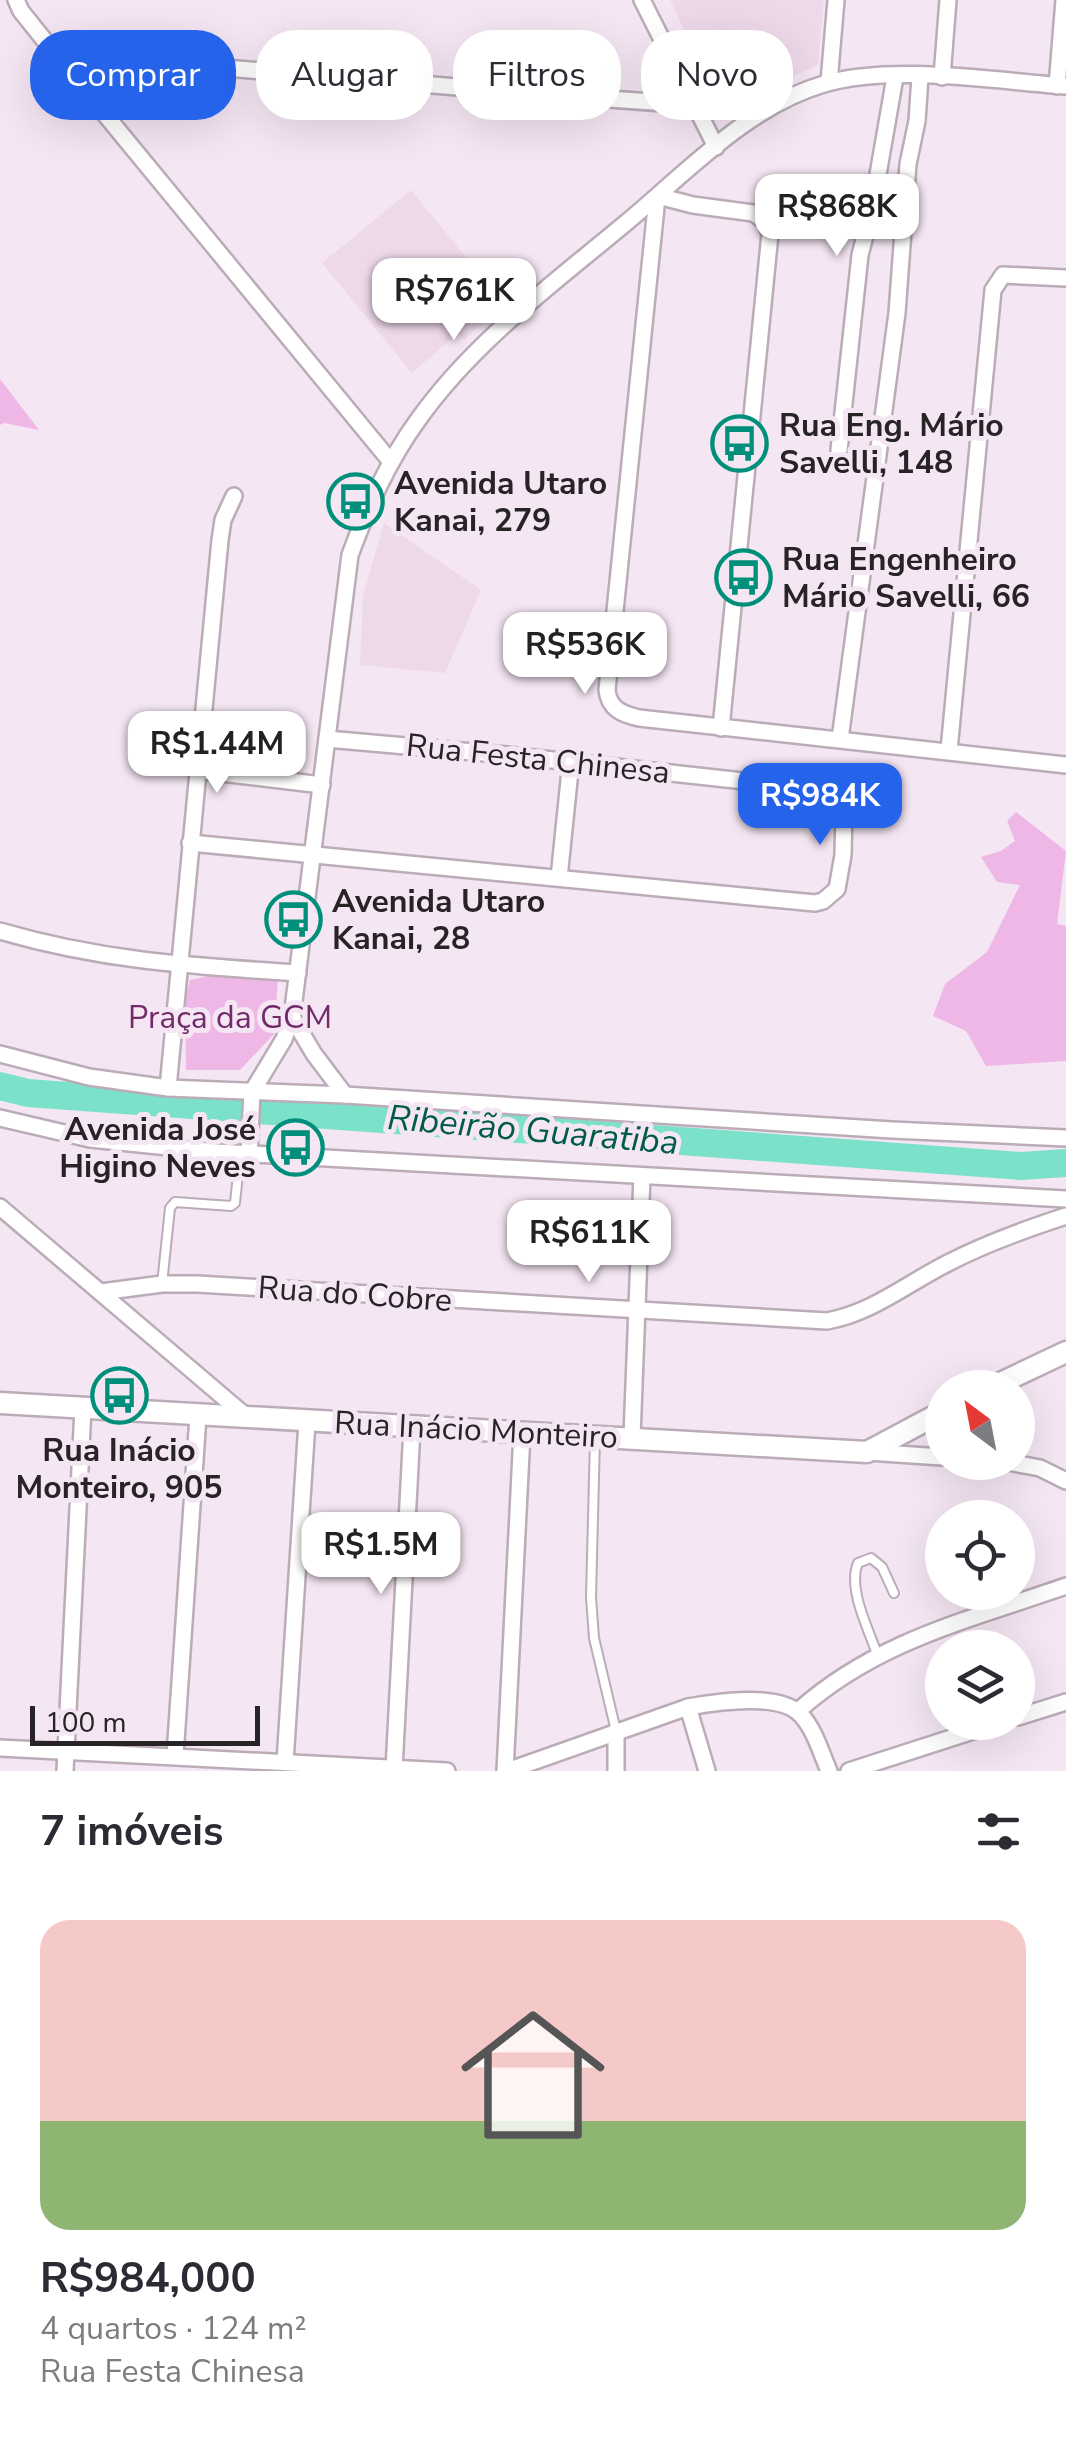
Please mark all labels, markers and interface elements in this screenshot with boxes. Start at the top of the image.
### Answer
chip: Comprar [30,30,236,120]
chip: Alugar [256,30,433,120]
chip: Filtros [453,30,621,120]
chip: Novo [641,30,793,120]
pin: R$868K [756,174,918,259]
text: R$868K [777,185,897,228]
pin: R$761K [373,258,535,343]
text: R$761K [394,269,514,312]
place label: Rua Eng. Mário Savelli, 148 [779,404,1004,484]
bus stop icon: Rua Eng. Mário Savelli, 148 [710,413,770,473]
place label: Avenida Utaro Kanai, 279 [394,462,607,542]
bus stop icon: Avenida Utaro Kanai, 279 [325,471,385,531]
place label: Rua Engenheiro Mário Savelli, 66 [782,538,1030,618]
bus stop icon: Rua Engenheiro Mário Savelli, 66 [713,547,773,607]
pin: R$536K [504,612,666,697]
text: R$536K [525,623,645,666]
pin: R$1.44M [125,711,309,796]
text: R$1.44M [150,722,284,765]
street label: Rua Festa Chinesa [404,724,672,794]
pin: R$984K [739,763,901,848]
text: R$984K [760,774,880,817]
place label: Avenida Utaro Kanai, 28 [332,880,545,960]
bus stop icon: Avenida Utaro Kanai, 28 [263,889,323,949]
park label: Praça da GCM [128,996,332,1039]
water label: Ribeirão Guaratiba [386,1094,680,1166]
place label: Avenida José Higino Neves [59,1108,256,1188]
bus stop icon: Avenida José Higino Neves [265,1117,325,1177]
pin: R$611K [508,1200,670,1285]
text: R$611K [529,1211,649,1254]
street label: Rua do Cobre [257,1266,453,1322]
bus stop icon: Rua Inácio Monteiro, 905 [89,1366,149,1426]
north arrow [925,1370,1035,1480]
map controls [925,1370,1035,1740]
street label: Rua Inácio Monteiro [333,1401,619,1459]
place label: Rua Inácio Monteiro, 905 [16,1429,222,1509]
button: locate [925,1500,1035,1610]
pin: R$1.5M [300,1512,462,1597]
text: R$1.5M [323,1523,439,1566]
button: layers [925,1630,1035,1740]
scale bar [30,1701,260,1746]
text: 100 m [45,1704,127,1742]
text: 7 imóveis [40,1803,224,1860]
icon: filters [971,1804,1026,1859]
icon: home [443,1985,623,2165]
text: R$984,000 [40,2250,256,2307]
text: 4 quartos · 124 m² [40,2307,307,2350]
text: Rua Festa Chinesa [40,2350,305,2393]

